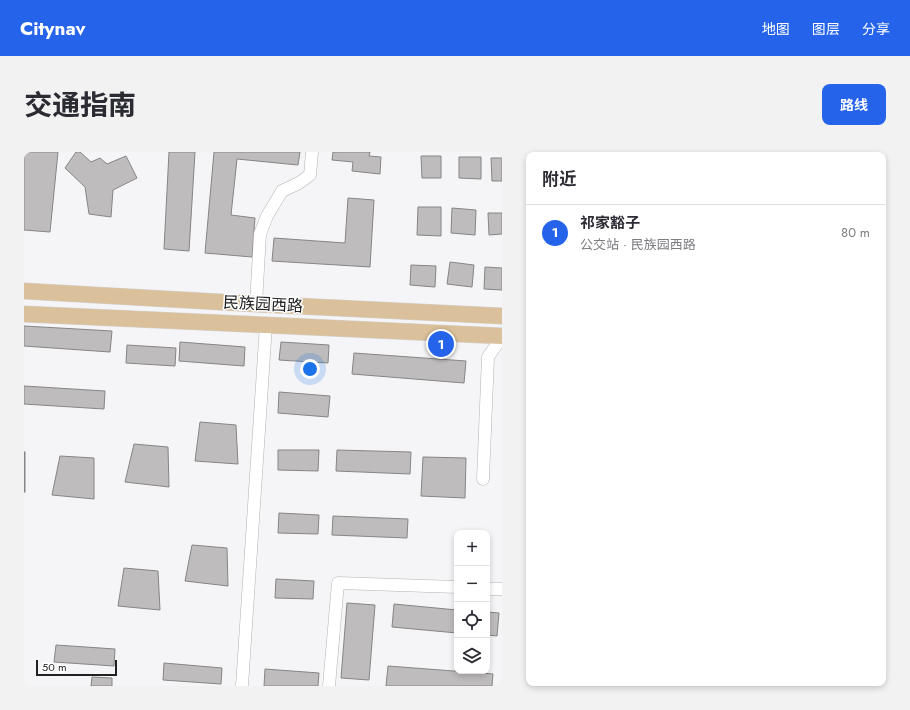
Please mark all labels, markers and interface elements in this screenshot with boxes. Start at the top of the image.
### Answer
text: Citynav [20,15,86,42]
text: 地图 [762,19,790,39]
text: 图层 [812,19,840,39]
text: 分享 [862,19,890,39]
button: 路线 [822,84,886,125]
text: 交通指南 [24,85,136,126]
text: 附近 [542,167,576,191]
text: 祁家豁子 [580,212,640,234]
text: 1 [552,223,558,242]
text: 80 m [841,223,870,242]
text: 公交站 · 民族园西路 [580,235,696,254]
street label: 民族园西路 [222,290,304,318]
pin: 1 [428,329,454,359]
your location [300,359,320,379]
map controls [454,530,490,674]
button: + [454,530,490,566]
button: − [454,566,490,602]
button: locate [454,602,490,638]
button: layers [454,638,490,674]
scale bar [36,658,117,677]
text: 50 m [42,659,67,675]

